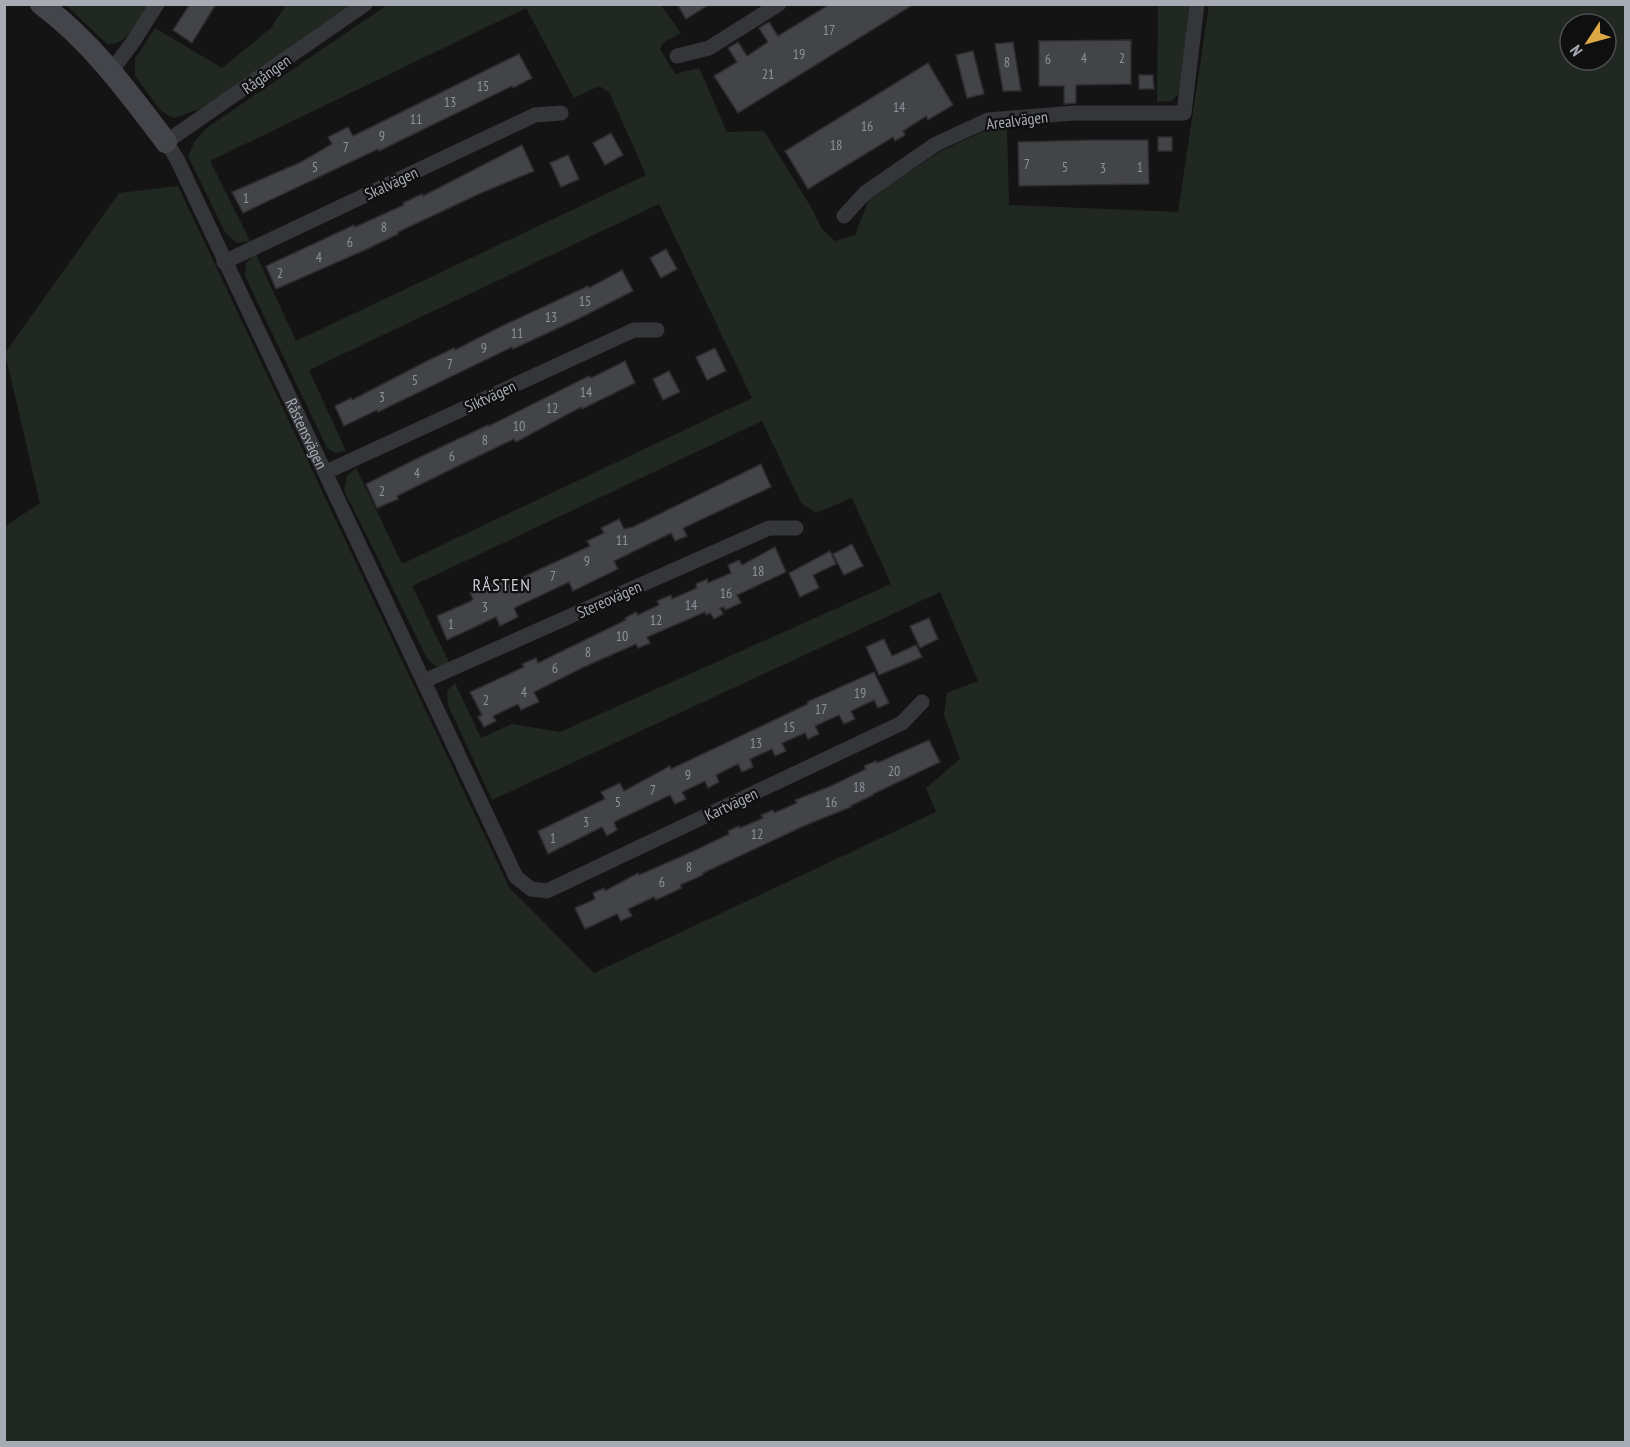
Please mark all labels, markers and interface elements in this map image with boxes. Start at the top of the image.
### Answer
north arrow [1558,12,1618,72]
house number: 17 [823,21,835,39]
text: N [1565,41,1586,60]
house number: 19 [793,45,805,63]
house number: 4 [1081,49,1088,67]
house number: 2 [1119,49,1125,67]
street label: Rågången [238,50,294,98]
house number: 6 [1045,50,1051,68]
house number: 8 [1004,53,1010,71]
house number: 21 [762,65,774,83]
house number: 15 [477,77,489,95]
house number: 13 [444,93,456,111]
house number: 14 [893,98,906,116]
street label: Arealvägen [985,106,1049,134]
house number: 11 [410,110,422,128]
house number: 16 [861,117,873,135]
house number: 9 [379,127,385,145]
house number: 18 [830,136,842,154]
house number: 7 [343,138,349,156]
house number: 7 [1024,155,1030,173]
house number: 5 [312,158,318,176]
house number: 5 [1062,158,1068,176]
house number: 1 [1137,158,1143,176]
house number: 3 [1100,159,1106,177]
street label: Skalvägen [361,162,421,204]
house number: 1 [243,189,249,207]
house number: 8 [381,218,387,236]
house number: 6 [347,233,353,251]
house number: 4 [316,248,323,266]
house number: 2 [277,264,283,282]
house number: 15 [579,292,591,310]
house number: 13 [545,308,557,326]
house number: 11 [511,324,523,342]
house number: 9 [481,339,487,357]
house number: 7 [447,355,453,373]
house number: 5 [412,371,418,389]
street label: Siktvägen [461,376,519,416]
house number: 14 [580,383,593,401]
house number: 3 [379,388,385,406]
street label: Råstensvägen [281,395,332,472]
house number: 12 [546,399,558,417]
house number: 10 [513,417,525,435]
house number: 8 [482,431,488,449]
house number: 6 [449,447,455,465]
house number: 4 [414,464,421,482]
house number: 2 [379,482,385,500]
house number: 11 [616,531,628,549]
house number: 9 [584,552,590,570]
house number: 18 [752,562,764,580]
house number: 7 [550,567,556,585]
district label: RÅSTEN [473,573,531,596]
street label: Stereovägen [574,576,644,622]
house number: 16 [720,584,732,602]
house number: 14 [685,596,698,614]
house number: 3 [482,598,488,616]
house number: 12 [650,611,662,629]
house number: 1 [448,615,454,633]
house number: 10 [616,627,628,645]
house number: 8 [585,643,591,661]
house number: 6 [552,659,558,677]
house number: 4 [521,683,528,701]
house number: 19 [854,684,866,702]
house number: 2 [483,691,489,709]
house number: 17 [815,700,827,718]
house number: 15 [783,718,795,736]
house number: 13 [750,734,762,752]
house number: 20 [888,762,900,780]
house number: 9 [685,766,691,784]
house number: 18 [853,778,865,796]
house number: 7 [650,781,656,799]
street label: Kartvägen [701,783,761,825]
house number: 5 [615,793,621,811]
house number: 16 [825,793,837,811]
house number: 3 [583,813,589,831]
house number: 12 [751,825,763,843]
house number: 1 [550,829,556,847]
house number: 8 [686,858,692,876]
house number: 6 [659,873,665,891]

